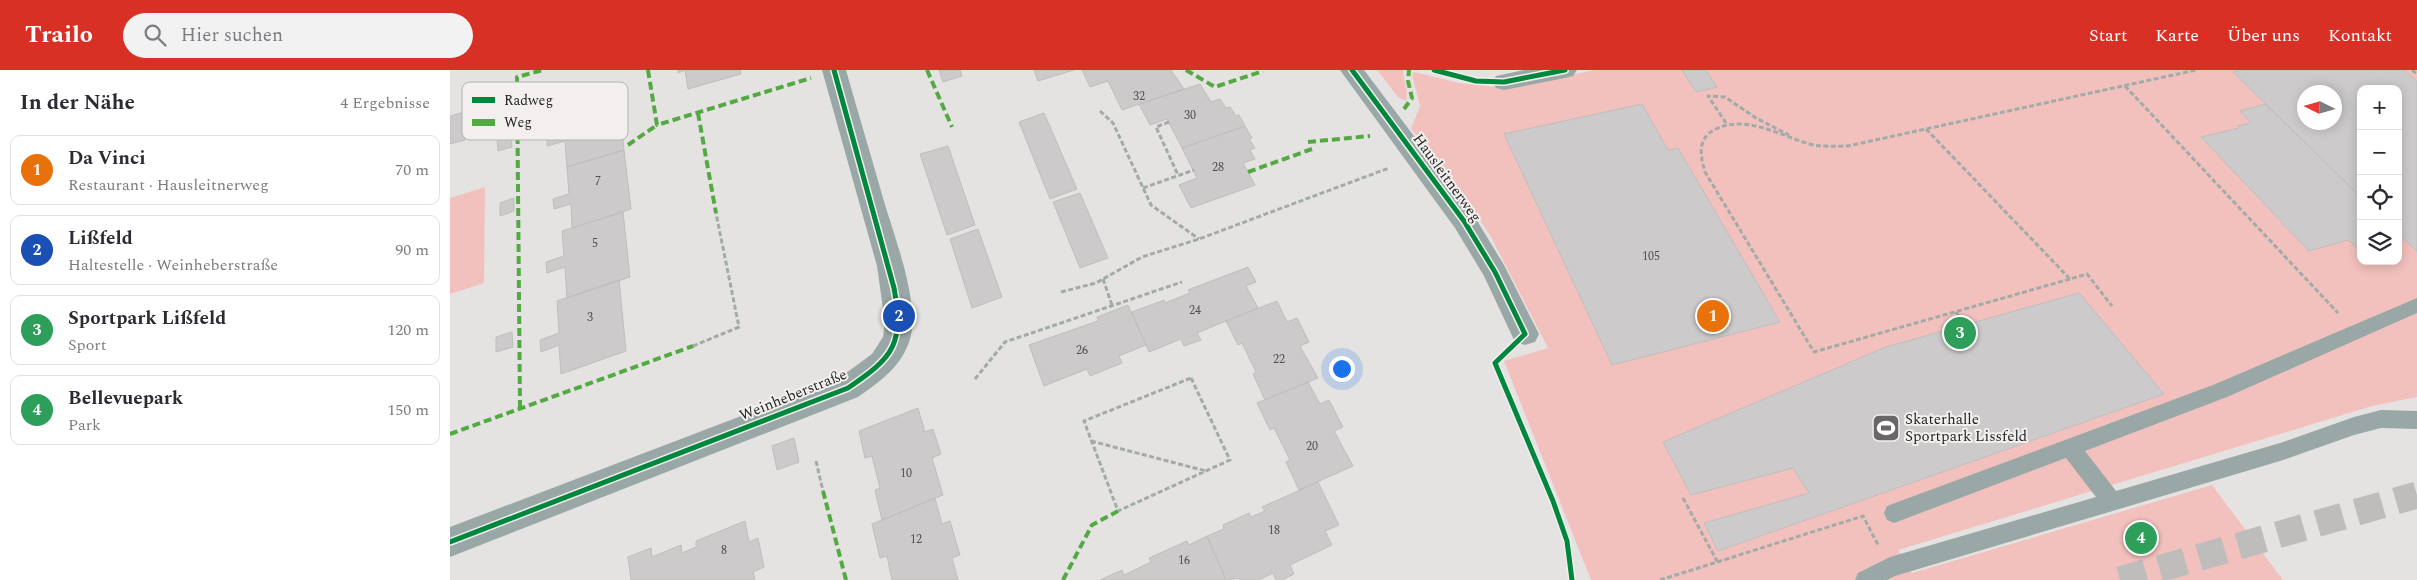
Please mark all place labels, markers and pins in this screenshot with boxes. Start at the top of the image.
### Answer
pin: 2 [883,297,915,335]
pin: 1 [1697,297,1729,335]
pin: 3 [1944,314,1976,352]
place label: Skaterhalle Sportpark Lissfeld [1905,408,2027,448]
sports icon: Skaterhalle Sportpark Lissfeld [1871,413,1901,443]
pin: 4 [2125,519,2157,557]

